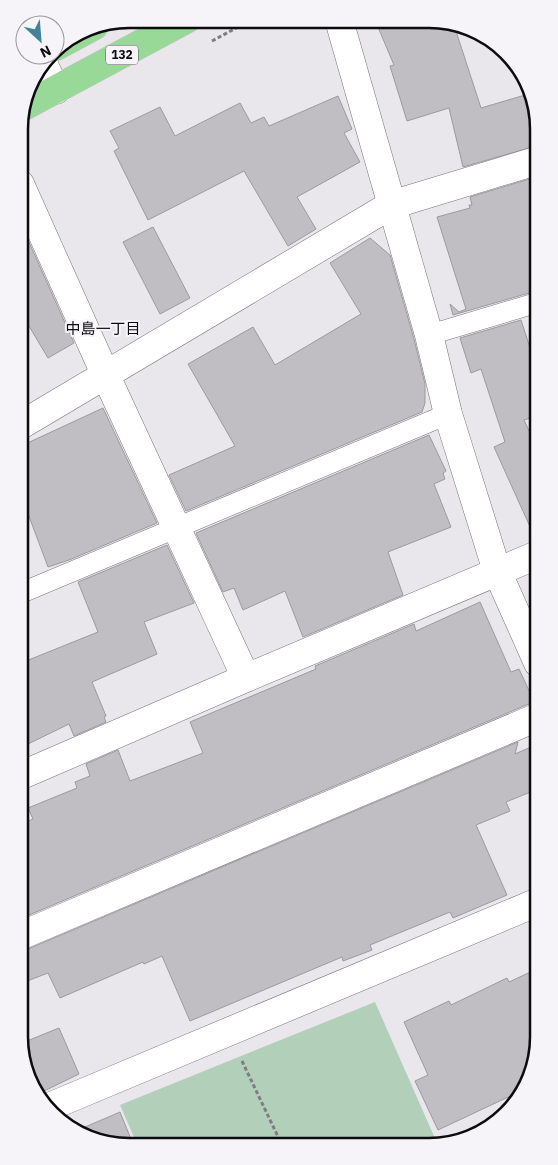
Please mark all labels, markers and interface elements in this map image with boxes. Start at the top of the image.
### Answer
north arrow [15,15,65,65]
text: N [37,41,54,62]
road number: 132 [106,46,138,64]
district label: 中島一丁目 [65,319,141,338]

